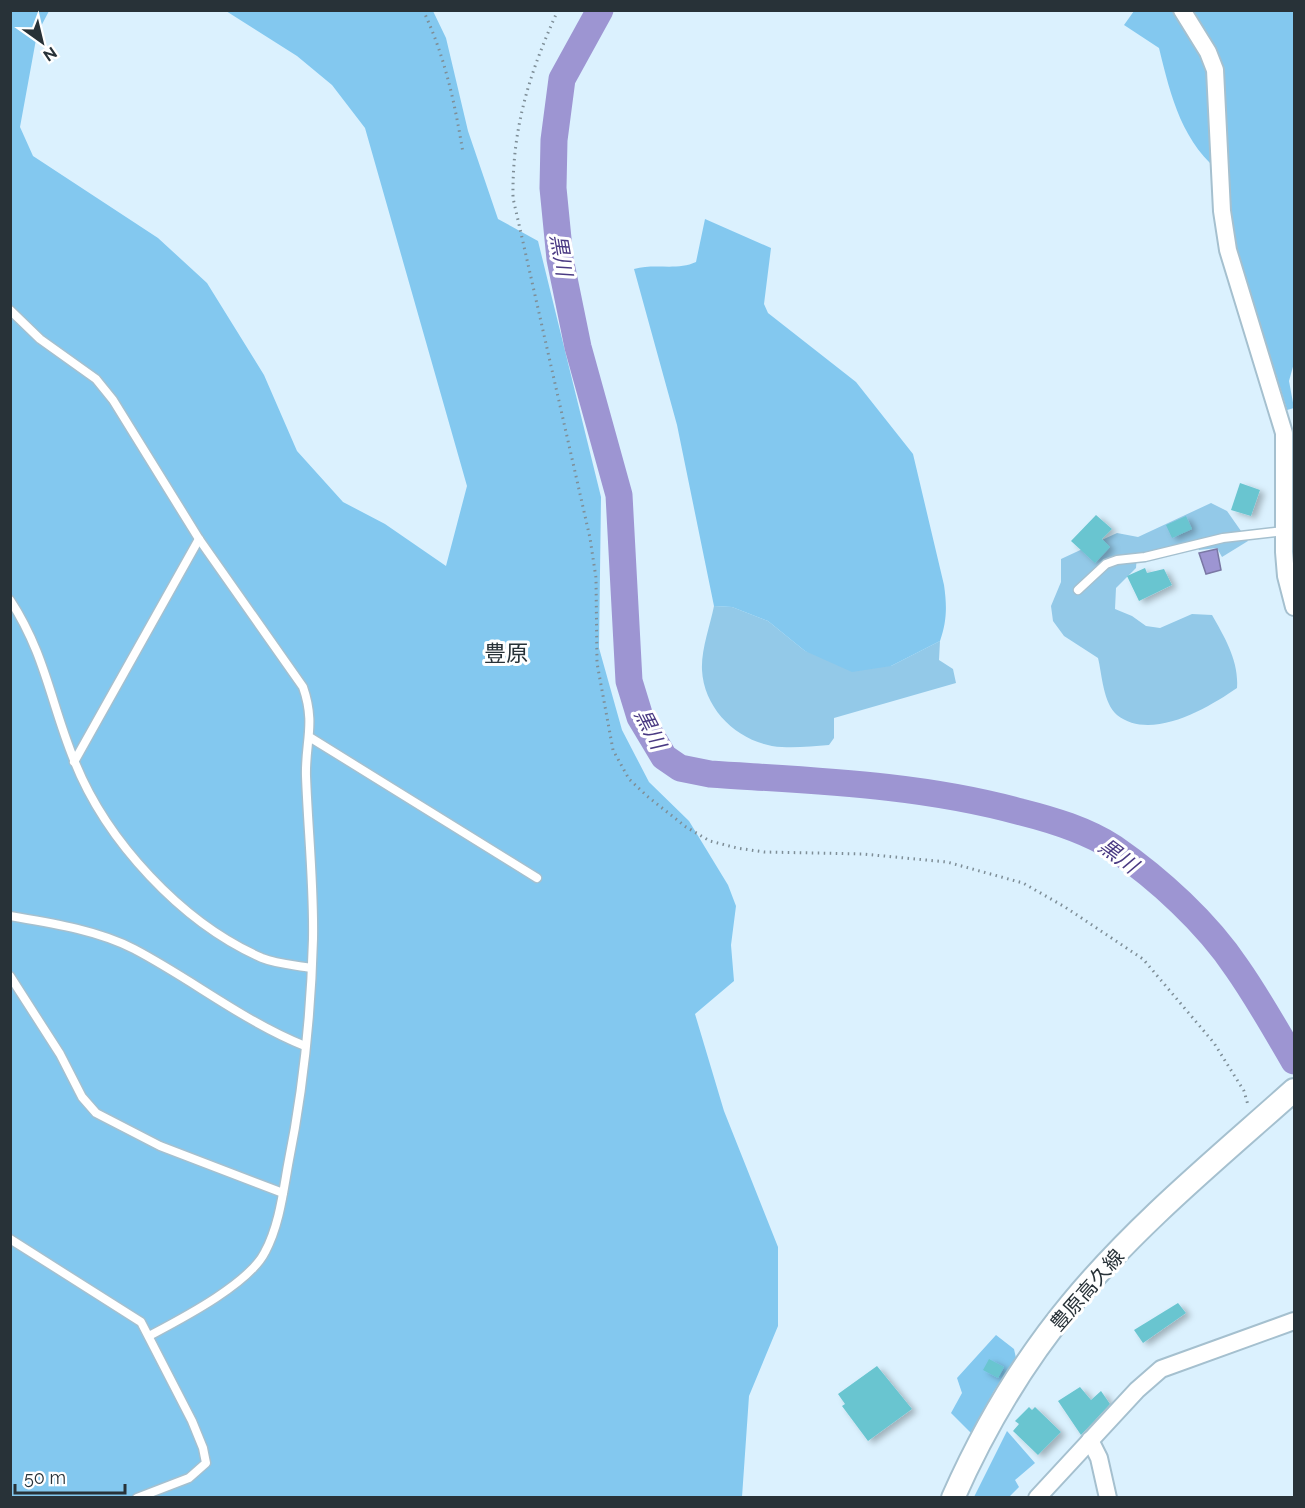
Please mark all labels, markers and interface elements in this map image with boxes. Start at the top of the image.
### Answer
north arrow [12,12,72,72]
text: N [40,43,60,65]
water label: 黒川 [546,232,578,280]
district label: 豊原 [484,640,528,666]
water label: 黒川 [630,704,672,755]
water label: 黒川 [1094,833,1144,879]
street label: 豊原高久線 [1045,1244,1129,1336]
scale bar [15,1457,124,1495]
text: 50 m [24,1467,66,1488]

